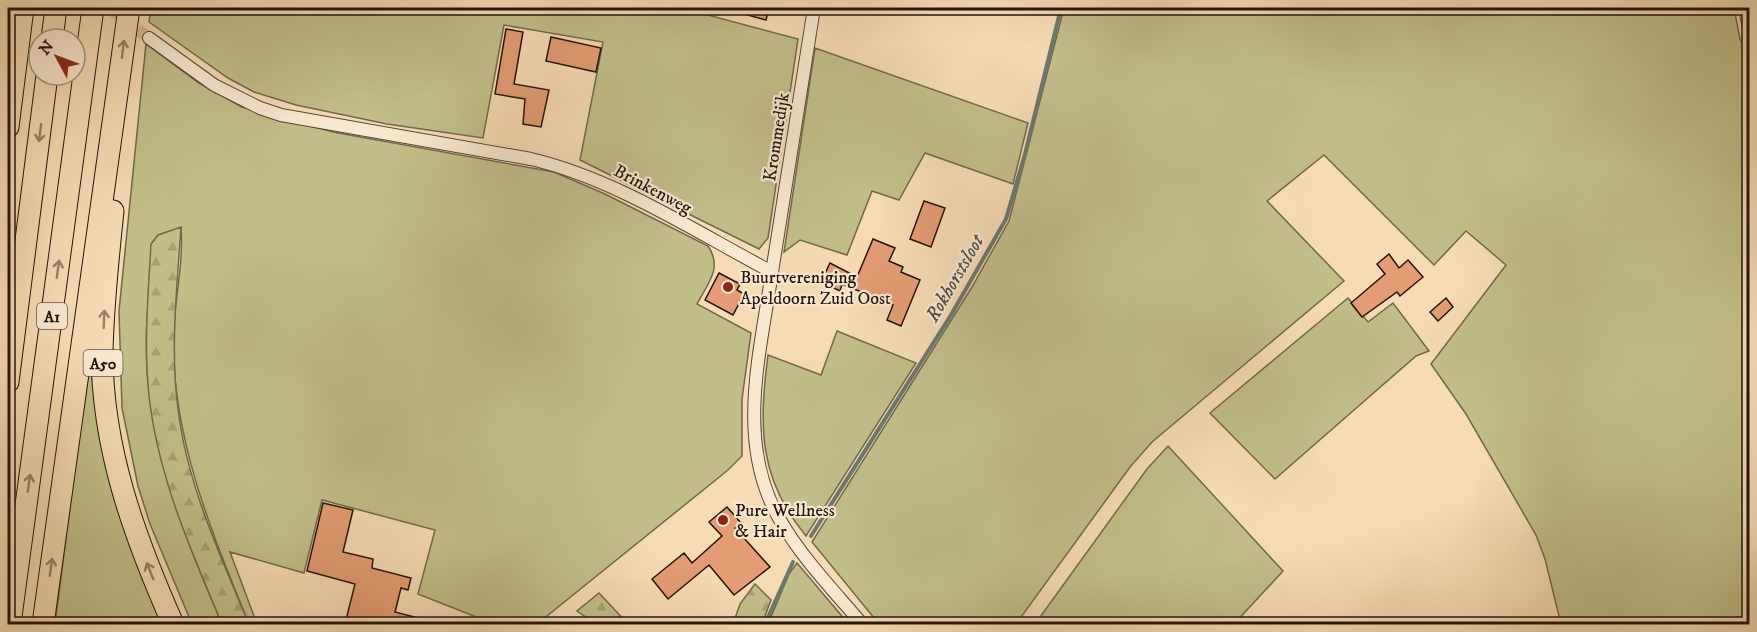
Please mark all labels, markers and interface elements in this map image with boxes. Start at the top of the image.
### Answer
north arrow [27,27,87,87]
text: N [35,36,58,59]
one-way arrow [118,40,129,59]
street label: Krommedijk [759,91,795,183]
one-way arrow [34,123,45,142]
street label: Brinkenweg [610,160,696,220]
water label: Rokhorstsloot [920,229,991,328]
one-way arrow [53,260,64,280]
place label: Buurtvereniging Apeldoorn Zuid Oost [740,267,891,310]
marker: Buurtvereniging Apeldoorn Zuid Oost [721,280,735,294]
road number: A1 [37,303,67,329]
one-way arrow [98,310,109,330]
road number: A50 [84,350,122,376]
one-way arrow [24,474,35,494]
place label: Pure Wellness & Hair [735,500,835,543]
marker: Pure Wellness & Hair [716,513,730,527]
one-way arrow [46,557,57,577]
one-way arrow [144,562,155,581]

